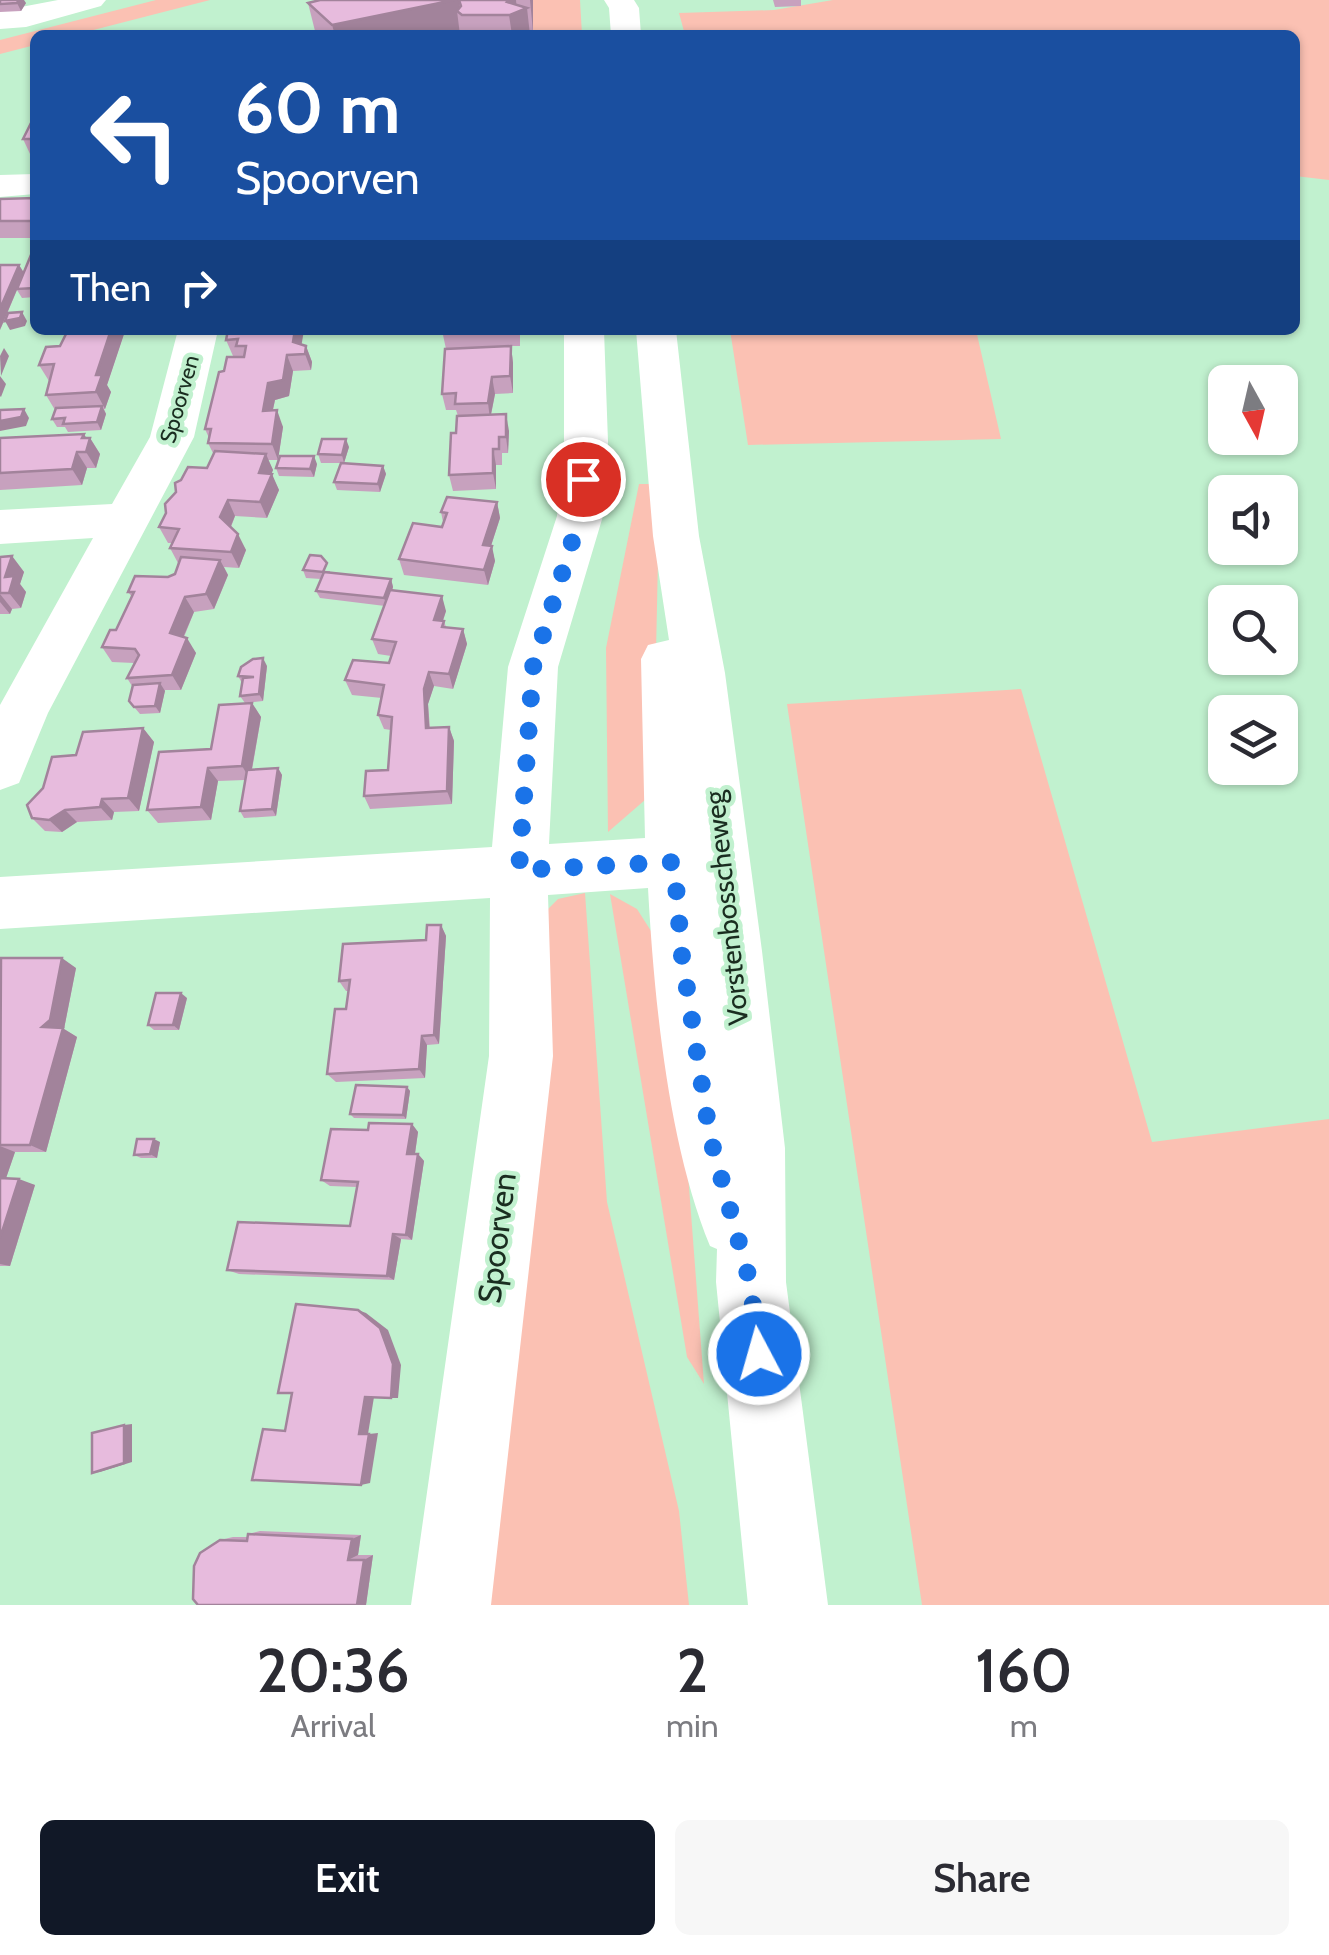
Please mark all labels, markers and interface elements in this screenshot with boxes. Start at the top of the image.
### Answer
text: 60 m [235,65,400,151]
icon: left [70,70,200,200]
text: Spoorven [235,151,420,205]
icon: right [171,260,226,315]
text: Then [70,264,151,311]
street label: Spoorven [154,352,205,446]
north arrow [1208,365,1298,455]
map controls [1208,365,1298,785]
pin [541,437,626,522]
icon: arrive [556,452,611,507]
button: sound [1208,475,1298,565]
button: search [1208,585,1298,675]
button: layers [1208,695,1298,785]
street label: Vorstenbosscheweg [697,788,755,1027]
street label: Spoorven [469,1170,524,1306]
position arrow [707,1302,811,1406]
text: 20:36 [256,1634,410,1707]
text: 2 [677,1634,708,1707]
text: 160 [975,1634,1072,1707]
text: Arrival [290,1706,376,1745]
text: min [666,1706,719,1745]
text: m [1010,1706,1038,1745]
button: Exit [40,1820,655,1935]
button: Share [675,1820,1289,1935]

